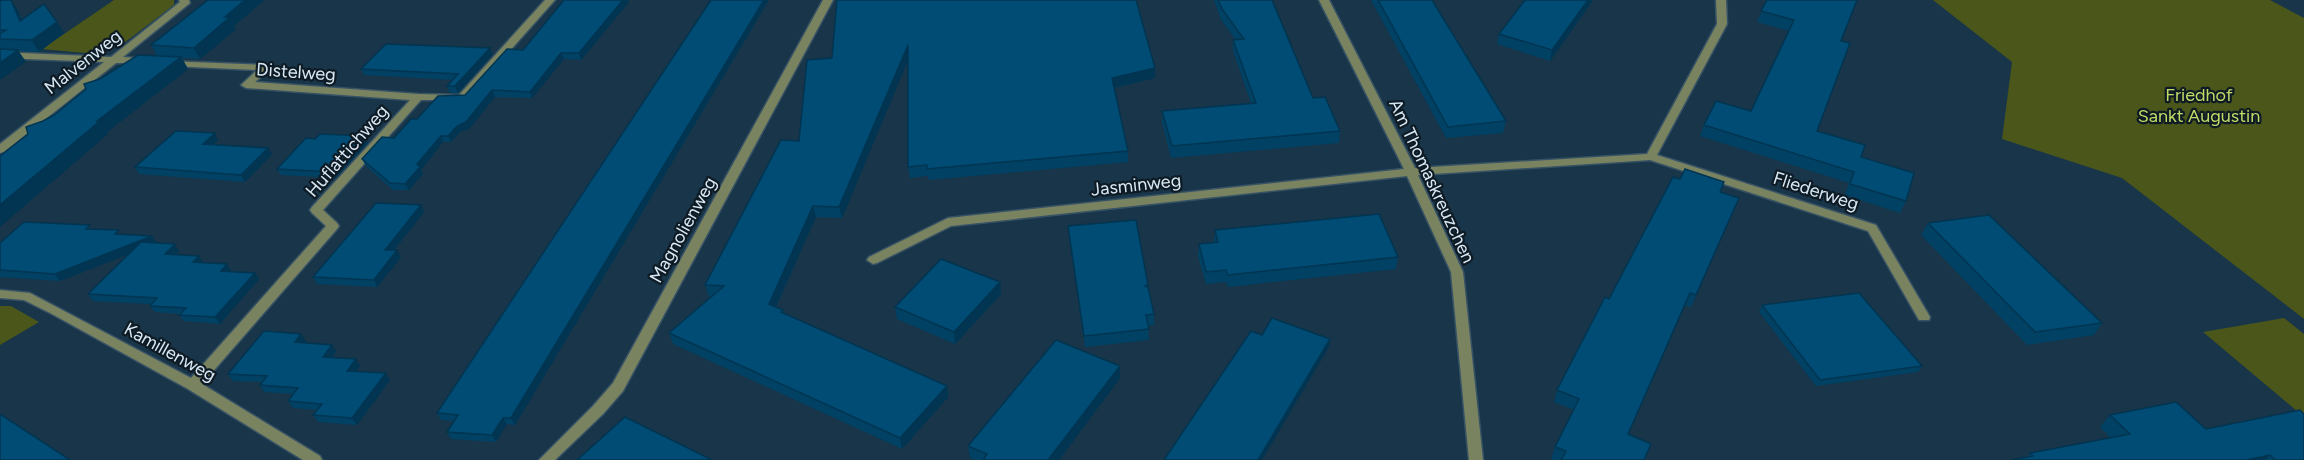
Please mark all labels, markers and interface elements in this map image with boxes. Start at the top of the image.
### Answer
street label: Malvenweg [40,25,126,99]
street label: Distelweg [255,58,337,86]
park label: Friedhof Sankt Augustin [2138,84,2260,127]
street label: Am Thomaskreuzchen [1384,95,1480,267]
street label: Huflattichweg [301,100,393,202]
street label: Fliederweg [1771,167,1861,215]
street label: Jasminweg [1090,169,1182,201]
street label: Magnolienweg [645,173,721,287]
street label: Kamillenweg [120,318,220,386]

